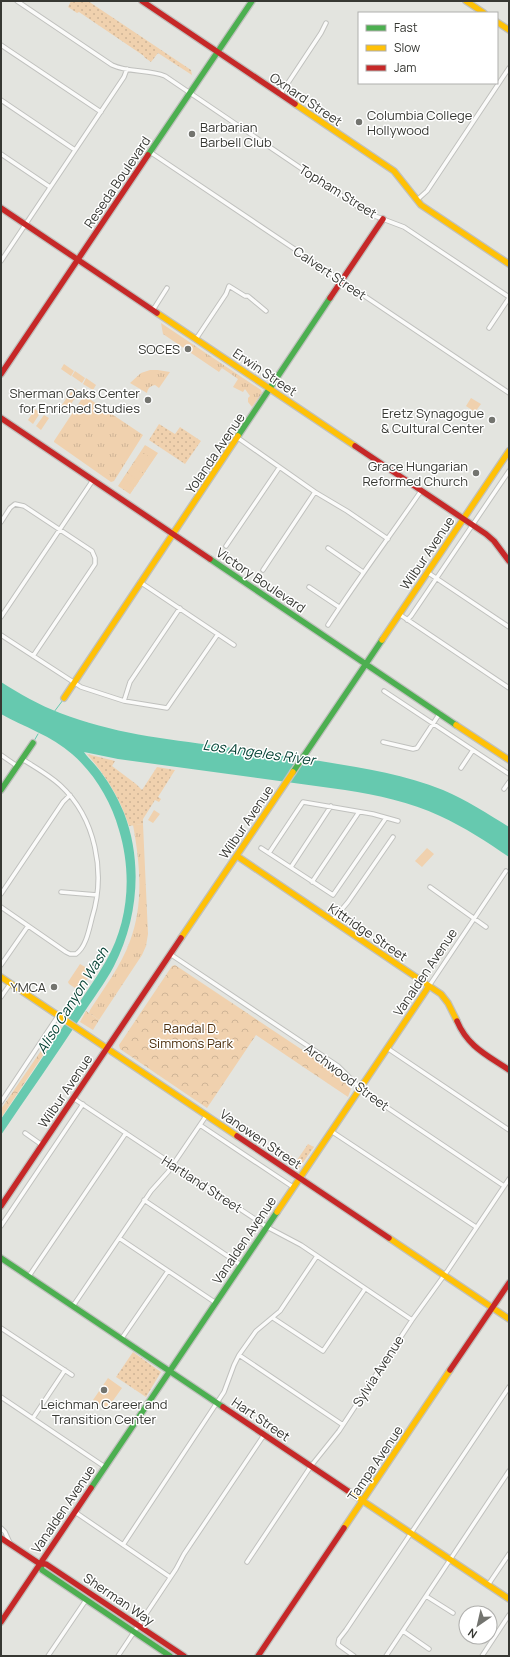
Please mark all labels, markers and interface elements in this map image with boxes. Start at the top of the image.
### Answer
legend [358,12,498,84]
text: Fast [394,19,418,36]
text: Slow [394,39,420,56]
text: Jam [394,59,416,76]
street label: Oxnard Street [266,68,346,130]
place label: Columbia College Hollywood [367,106,473,139]
marker: Columbia College Hollywood [354,117,364,127]
place label: Barbarian Barbell Club [200,118,272,151]
marker: Barbarian Barbell Club [187,129,197,139]
street label: Reseda Boulevard [80,133,154,231]
street label: Topham Street [296,160,380,222]
street label: Calvert Street [290,242,370,304]
place label: SOCES [138,340,180,358]
marker: SOCES [183,344,193,354]
street label: Erwin Street [229,344,301,400]
place label: Sherman Oaks Center for Enriched Studies [9,384,140,417]
marker: Sherman Oaks Center for Enriched Studies [143,395,153,405]
place label: Eretz Synagogue & Cultural Center [381,404,484,437]
street label: Yolanda Avenue [181,409,249,497]
marker: Eretz Synagogue & Cultural Center [487,415,497,425]
place label: Grace Hungarian Reformed Church [362,457,468,490]
marker: Grace Hungarian Reformed Church [471,468,481,478]
street label: Wilbur Avenue [396,512,459,593]
street label: Victory Boulevard [213,543,309,617]
water label: Los Angeles River [202,735,318,770]
street label: Wilbur Avenue [215,781,278,862]
street label: Kittridge Street [325,899,411,965]
street label: Vanalden Avenue [389,924,461,1019]
water label: Aliso Canyon Wash [32,943,113,1057]
place label: YMCA [11,978,46,996]
marker: YMCA [49,982,59,992]
park label: Randal D. Simmons Park [149,1019,233,1052]
street label: Archwood Street [301,1039,393,1115]
street label: Wilbur Avenue [34,1050,97,1131]
street label: Vanowen Street [216,1105,306,1173]
street label: Hartland Street [158,1151,246,1217]
street label: Vanalden Avenue [208,1192,280,1287]
street label: Sylvia Avenue [348,1331,408,1410]
marker: Leichman Career and Transition Center [99,1385,109,1395]
street label: Hart Street [228,1393,294,1445]
place label: Leichman Career and Transition Center [41,1395,167,1428]
street label: Tampa Avenue [343,1422,407,1504]
street label: Vanalden Avenue [27,1461,99,1556]
street label: Sherman Way [80,1569,158,1629]
north arrow [458,1605,498,1645]
text: N [465,1625,480,1642]

